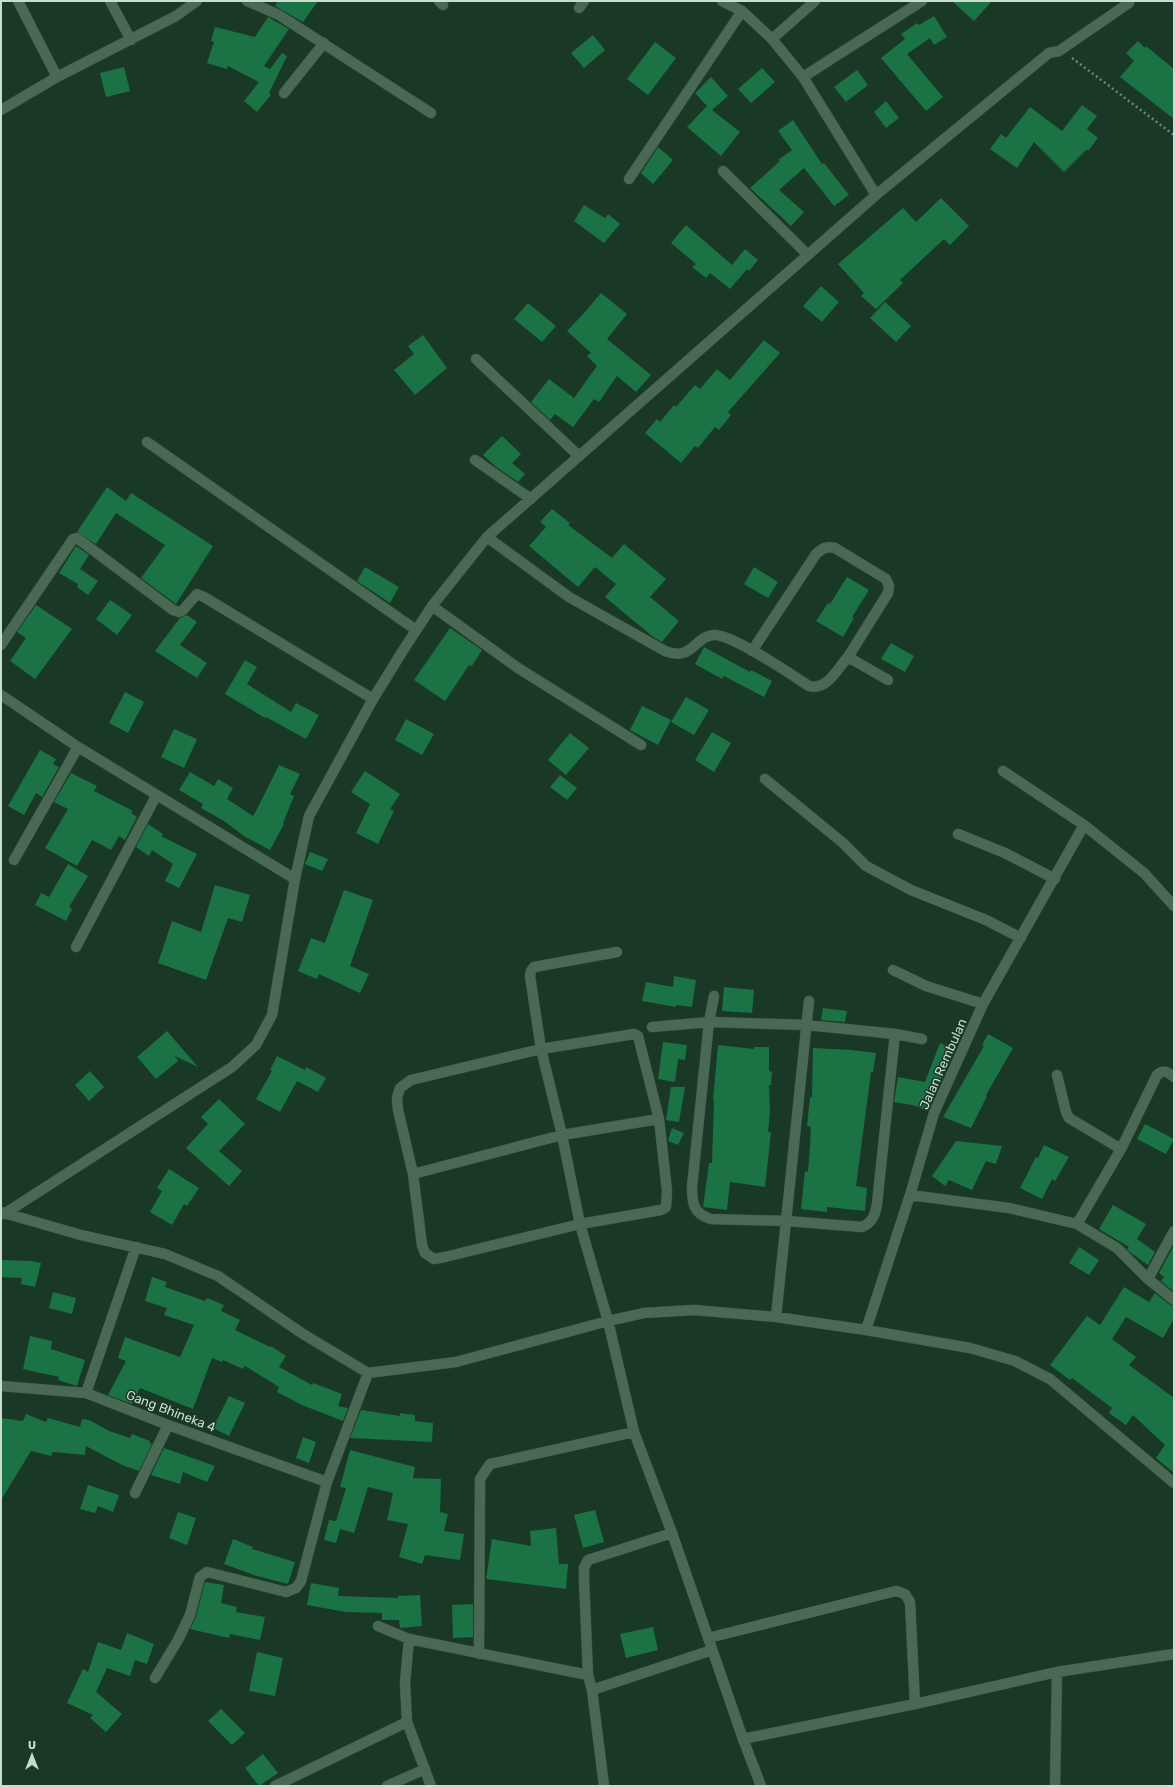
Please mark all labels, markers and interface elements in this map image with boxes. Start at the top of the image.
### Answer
street label: Jalan Rembulan [916,1016,970,1112]
street label: Gang Bhineka 4 [124,1387,218,1436]
north arrow [12,1735,52,1775]
text: U [28,1739,36,1752]

